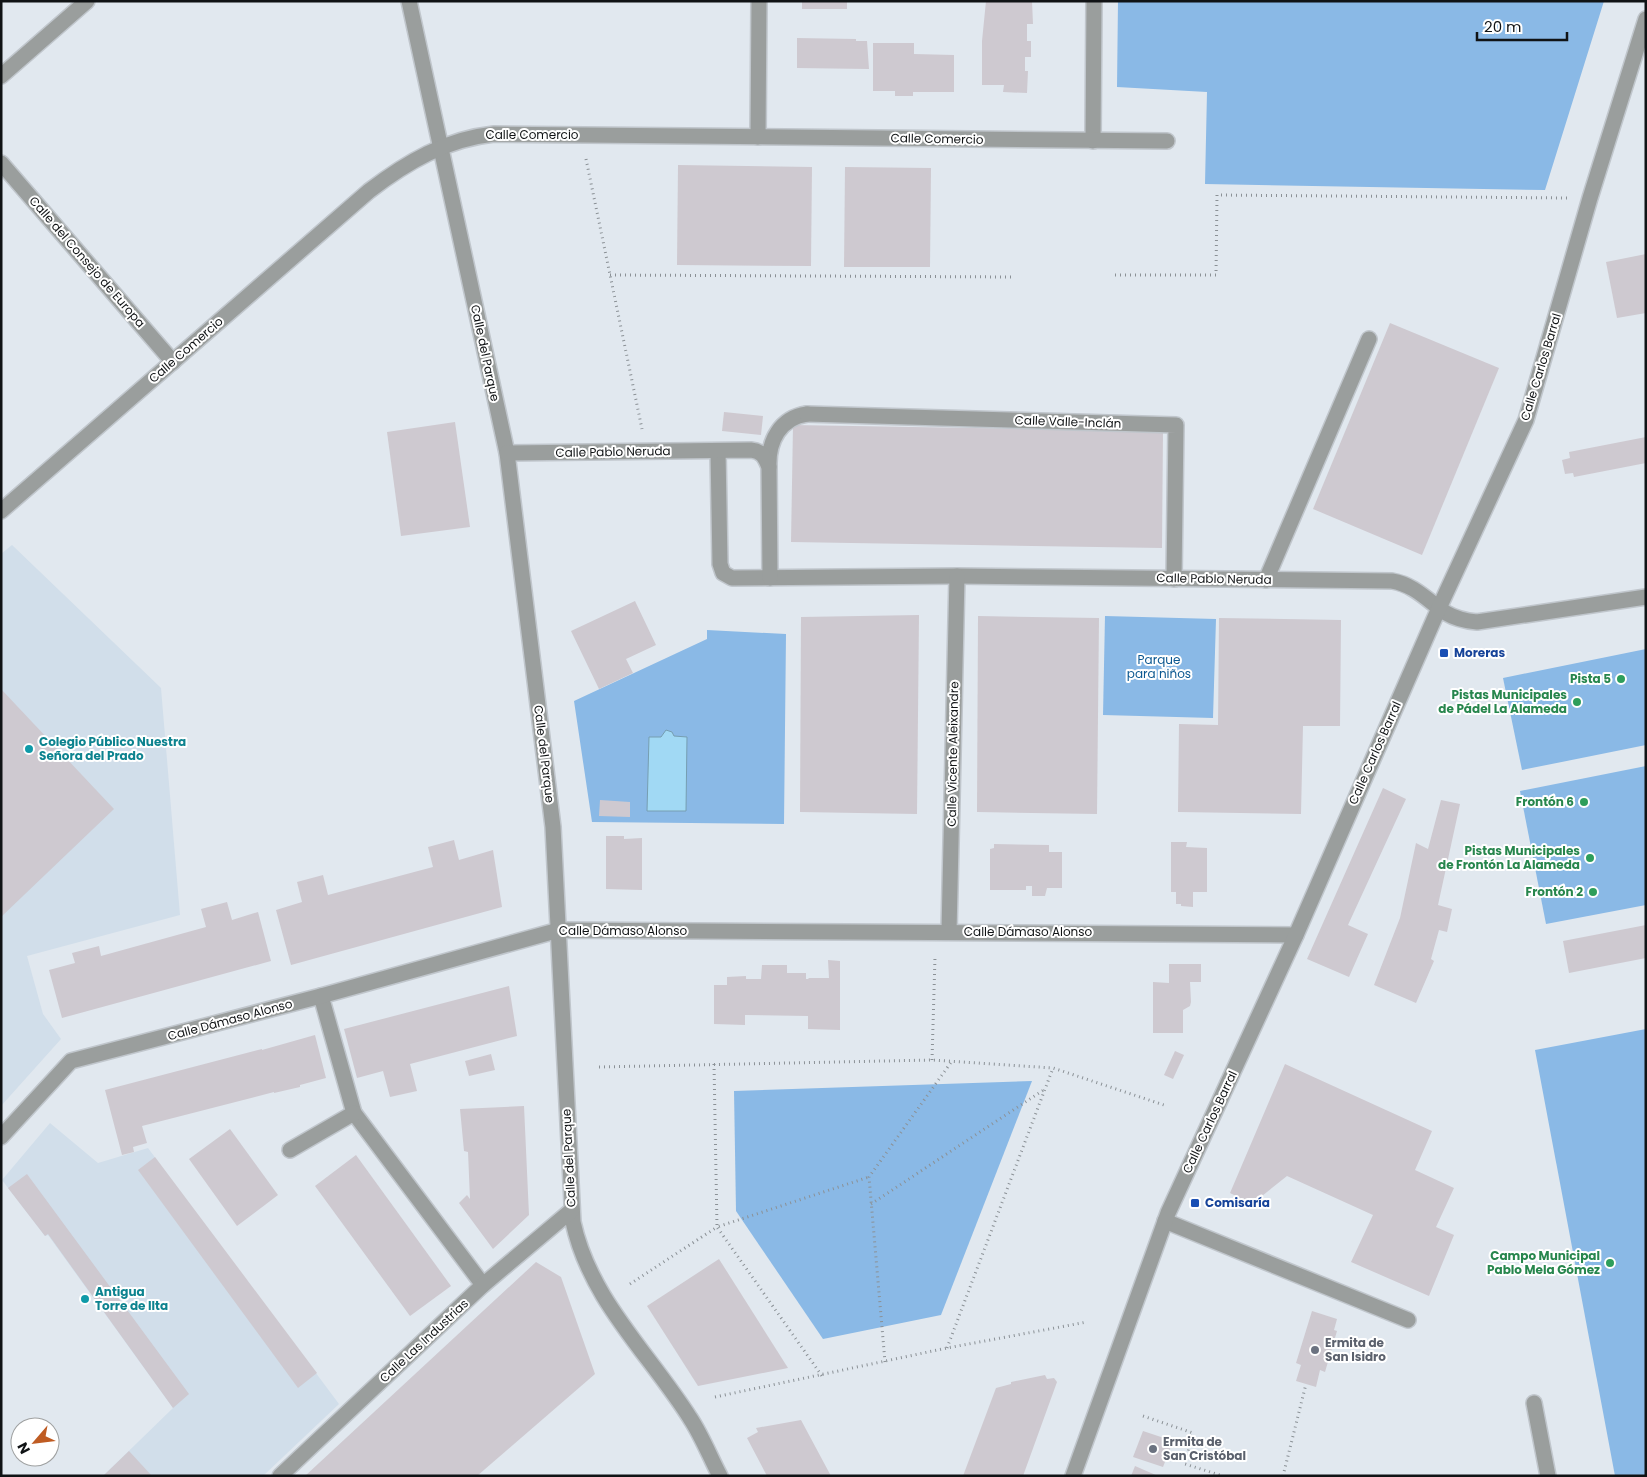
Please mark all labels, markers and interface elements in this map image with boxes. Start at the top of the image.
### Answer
scale bar [1477,10,1567,42]
text: 20 m [1484,16,1522,37]
street label: Calle Comercio [485,126,579,143]
street label: Calle Comercio [890,129,984,148]
street label: Calle del Consejo de Europa [26,192,149,331]
street label: Calle del Parque [467,303,504,403]
street label: Calle Carlos Barral [1516,311,1565,423]
street label: Calle Comercio [145,312,227,387]
street label: Calle Valle-Inclán [1014,411,1122,432]
street label: Calle Pablo Neruda [555,442,671,461]
street label: Calle Pablo Neruda [1156,569,1272,588]
place label: Moreras [1454,644,1505,661]
marker: Moreras [1438,647,1450,659]
park label: Parque para niños [1127,651,1191,682]
place label: Pista 5 [1570,670,1611,687]
marker: Pista 5 [1615,673,1627,685]
street label: Calle Vicente Aleixandre [943,681,962,827]
place label: Pistas Municipales de Pádel La Alameda [1438,686,1567,717]
marker: Pistas Municipales de Pádel La Alameda [1571,696,1583,708]
street label: Calle Carlos Barral [1344,698,1405,807]
street label: Calle del Parque [530,704,559,804]
place label: Colegio Público Nuestra Señora del Prado [39,733,186,764]
marker: Colegio Público Nuestra Señora del Prado [23,743,35,755]
place label: Frontón 6 [1516,793,1574,810]
marker: Frontón 6 [1578,796,1590,808]
place label: Pistas Municipales de Frontón La Alameda [1438,842,1580,873]
marker: Pistas Municipales de Frontón La Alameda [1584,852,1596,864]
place label: Frontón 2 [1526,883,1583,900]
marker: Frontón 2 [1587,886,1599,898]
street label: Calle Dámaso Alonso [559,922,688,939]
street label: Calle Dámaso Alonso [964,923,1093,940]
street label: Calle Dámaso Alonso [166,995,294,1044]
street label: Calle Carlos Barral [1178,1068,1241,1176]
street label: Calle del Parque [557,1108,580,1208]
place label: Comisaría [1205,1194,1270,1211]
marker: Comisaría [1189,1197,1201,1209]
place label: Campo Municipal Pablo Mela Gómez [1487,1247,1600,1278]
marker: Campo Municipal Pablo Mela Gómez [1604,1257,1616,1269]
place label: Antigua Torre de Ilta [95,1283,168,1314]
marker: Antigua Torre de Ilta [79,1293,91,1305]
street label: Calle Las Industrias [376,1295,472,1386]
place label: Ermita de San Isidro [1325,1334,1386,1365]
marker: Ermita de San Isidro [1309,1344,1321,1356]
north arrow [10,1417,60,1467]
place label: Ermita de San Cristóbal [1163,1433,1246,1464]
text: N [12,1439,35,1457]
marker: Ermita de San Cristóbal [1147,1443,1159,1455]

